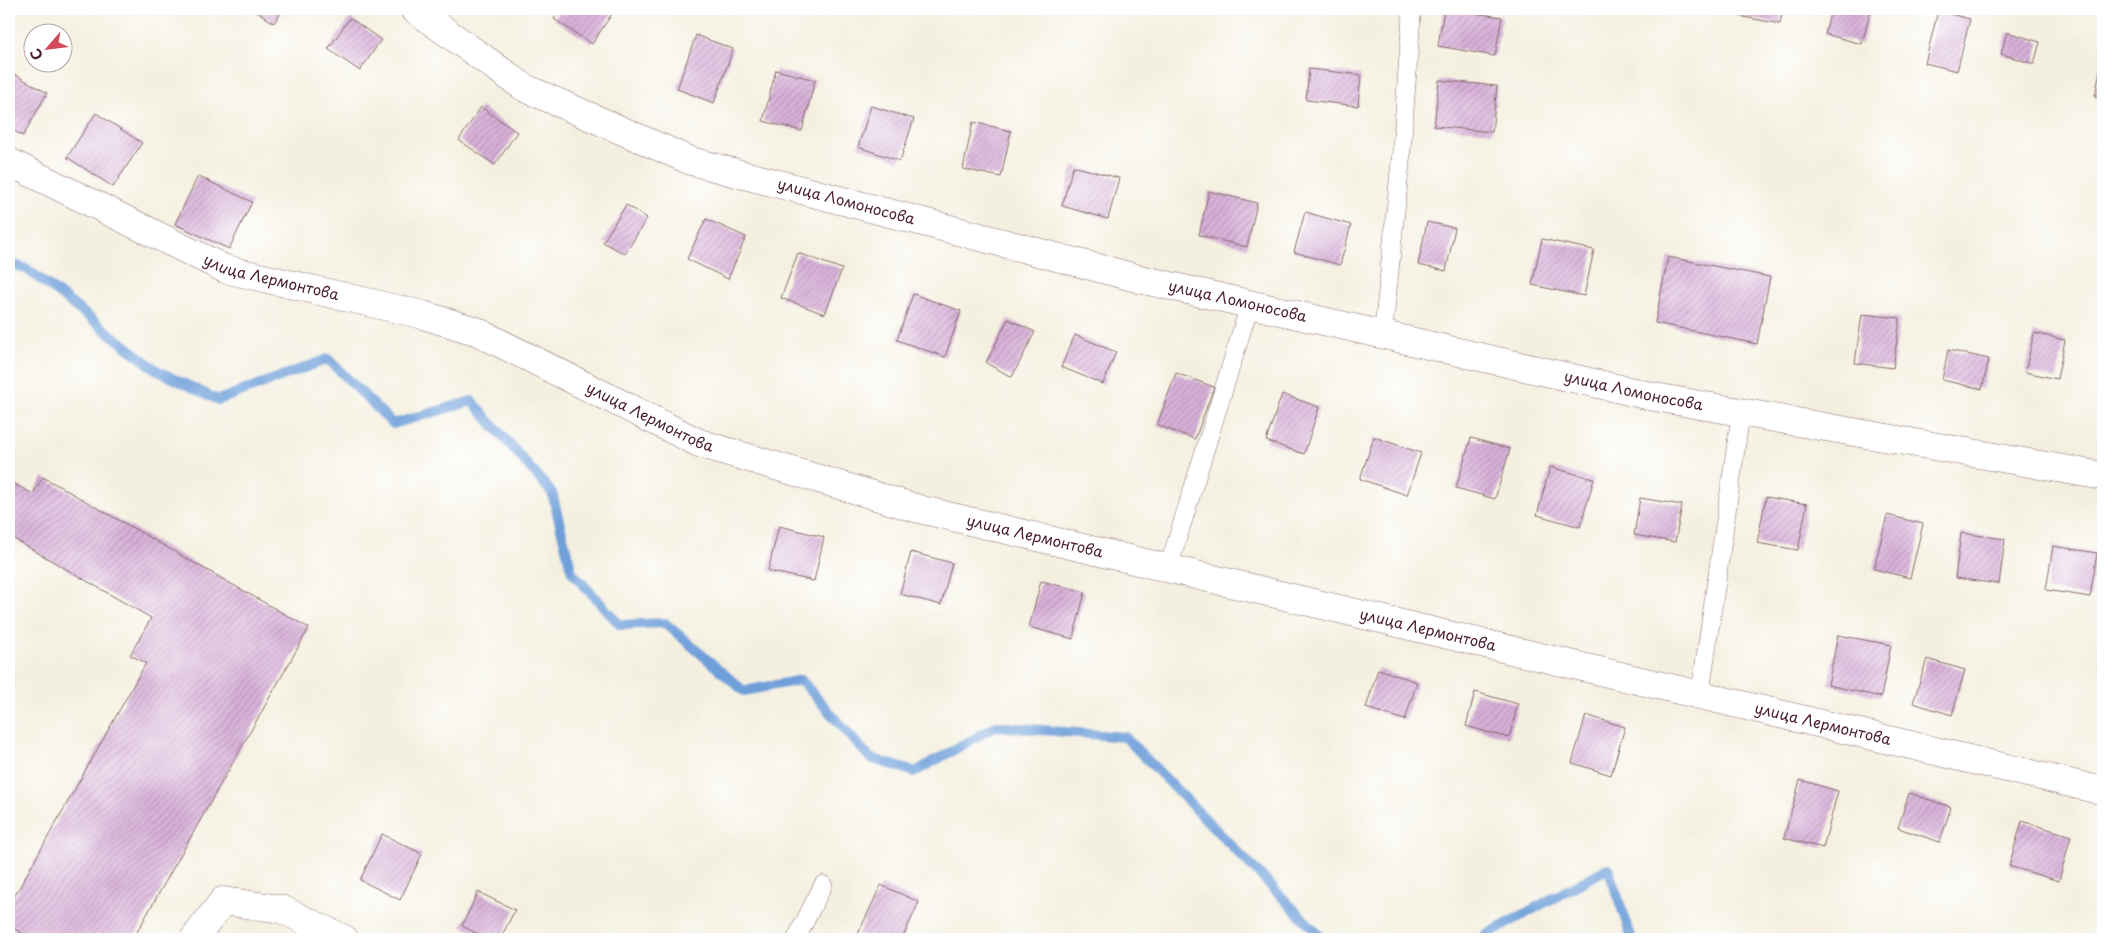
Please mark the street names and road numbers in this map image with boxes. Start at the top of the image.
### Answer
street label: улица Ломоносова [775,171,919,230]
street label: улица Лермонтова [200,247,342,305]
street label: улица Ломоносова [1166,273,1310,327]
street label: улица Ломоносова [1562,364,1706,415]
street label: улица Лермонтова [583,375,717,457]
street label: улица Лермонтова [965,508,1106,563]
street label: улица Лермонтова [1358,601,1499,656]
street label: улица Лермонтова [1753,695,1894,750]

